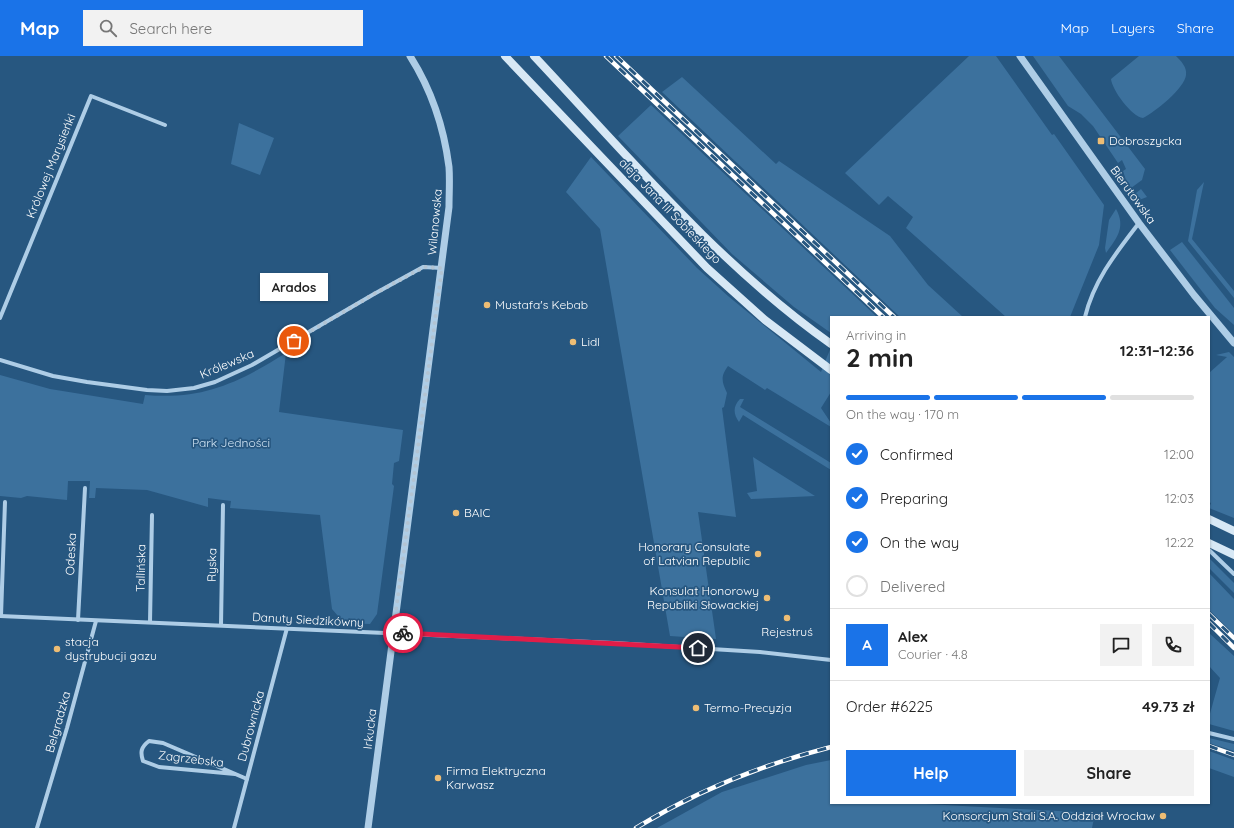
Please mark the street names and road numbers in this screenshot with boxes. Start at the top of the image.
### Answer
street label: Królowej Marysieńki [23,111,78,220]
street label: aleja Jana III Sobieskiego [616,155,725,267]
street label: Bierutowska [1107,163,1159,227]
street label: Wilanowska [424,188,445,256]
street label: Królewska [197,345,256,382]
street label: Odeska [62,532,79,576]
street label: Tallińska [133,544,148,592]
street label: Ryska [204,548,219,582]
street label: Danuty Siedzikówny [252,609,364,630]
street label: Belgradzka [42,689,73,754]
street label: Dubrownicka [234,689,267,763]
street label: Irkucka [360,708,379,750]
street label: Zagrzebska [157,747,225,770]

